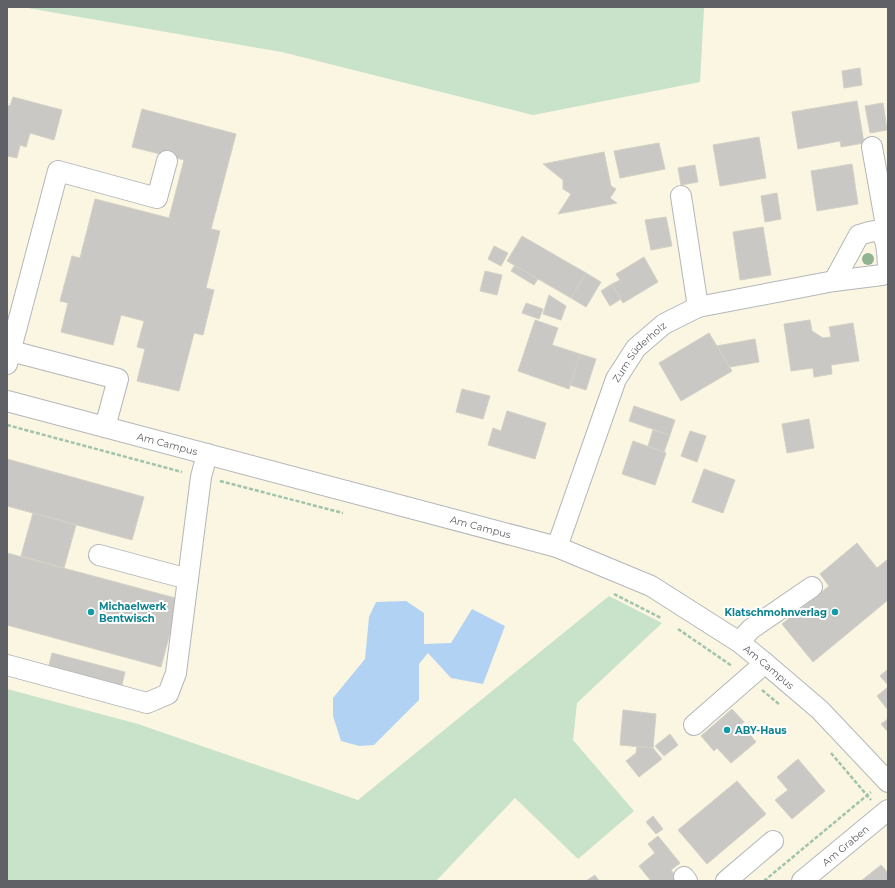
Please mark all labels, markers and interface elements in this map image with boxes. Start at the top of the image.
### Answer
street label: Zum Süderholz [610,319,669,385]
street label: Am Campus [136,430,199,458]
street label: Am Campus [449,513,512,542]
place label: Michaelwerk Bentwisch [99,600,167,625]
place label: Klatschmohnverlag [725,606,827,619]
marker: Michaelwerk Bentwisch [86,607,96,617]
marker: Klatschmohnverlag [830,607,840,617]
street label: Am Campus [741,642,797,692]
place label: ABY-Haus [734,724,787,737]
marker: ABY-Haus [722,725,732,735]
street label: Am Graben [819,822,872,869]

